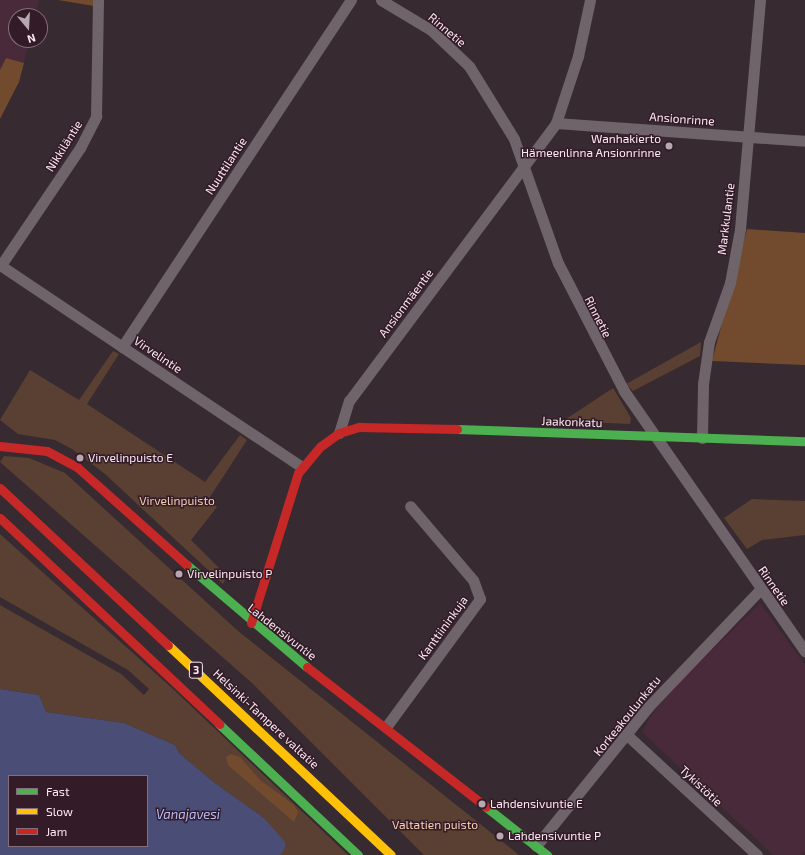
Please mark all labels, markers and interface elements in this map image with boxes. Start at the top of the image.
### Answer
north arrow [8,8,48,48]
street label: Rinnetie [425,10,469,50]
text: N [26,32,37,46]
street label: Ansionrinne [649,110,715,128]
street label: Nikkiläntie [43,118,85,174]
place label: Wanhakierto Hämeenlinna Ansionrinne [521,132,661,160]
street label: Nuuttilantie [202,135,250,197]
marker: Wanhakierto Hämeenlinna Ansionrinne [664,141,674,151]
street label: Markkulantie [714,182,738,256]
street label: Ansionmäentie [376,266,436,340]
street label: Rinnetie [581,294,615,340]
street label: Virvelintie [131,334,185,376]
street label: Jaakonkatu [541,414,603,430]
place label: Virvelinpuisto E [88,451,173,465]
marker: Virvelinpuisto E [75,453,85,463]
park label: Virvelinpuisto [139,494,215,508]
street label: Rinnetie [755,564,793,608]
place label: Virvelinpuisto P [187,567,272,581]
marker: Virvelinpuisto P [174,569,184,579]
street label: Kanttiininkuja [415,593,471,663]
street label: Lahdensivuntie [245,601,319,663]
road number: 3 [188,661,204,679]
street label: Helsinki-Tampere valtatie [210,666,322,772]
street label: Korkeakoulunkatu [590,673,664,759]
street label: Tykistötie [677,763,725,809]
legend [8,775,148,847]
text: Fast [46,784,69,798]
place label: Lahdensivuntie E [490,797,583,811]
marker: Lahdensivuntie E [477,799,487,809]
text: Slow [46,804,73,818]
water label: Vanajavesi [156,806,220,822]
park label: Valtatien puisto [392,818,478,832]
text: Jam [46,824,67,838]
place label: Lahdensivuntie P [508,829,601,843]
marker: Lahdensivuntie P [495,831,505,841]

